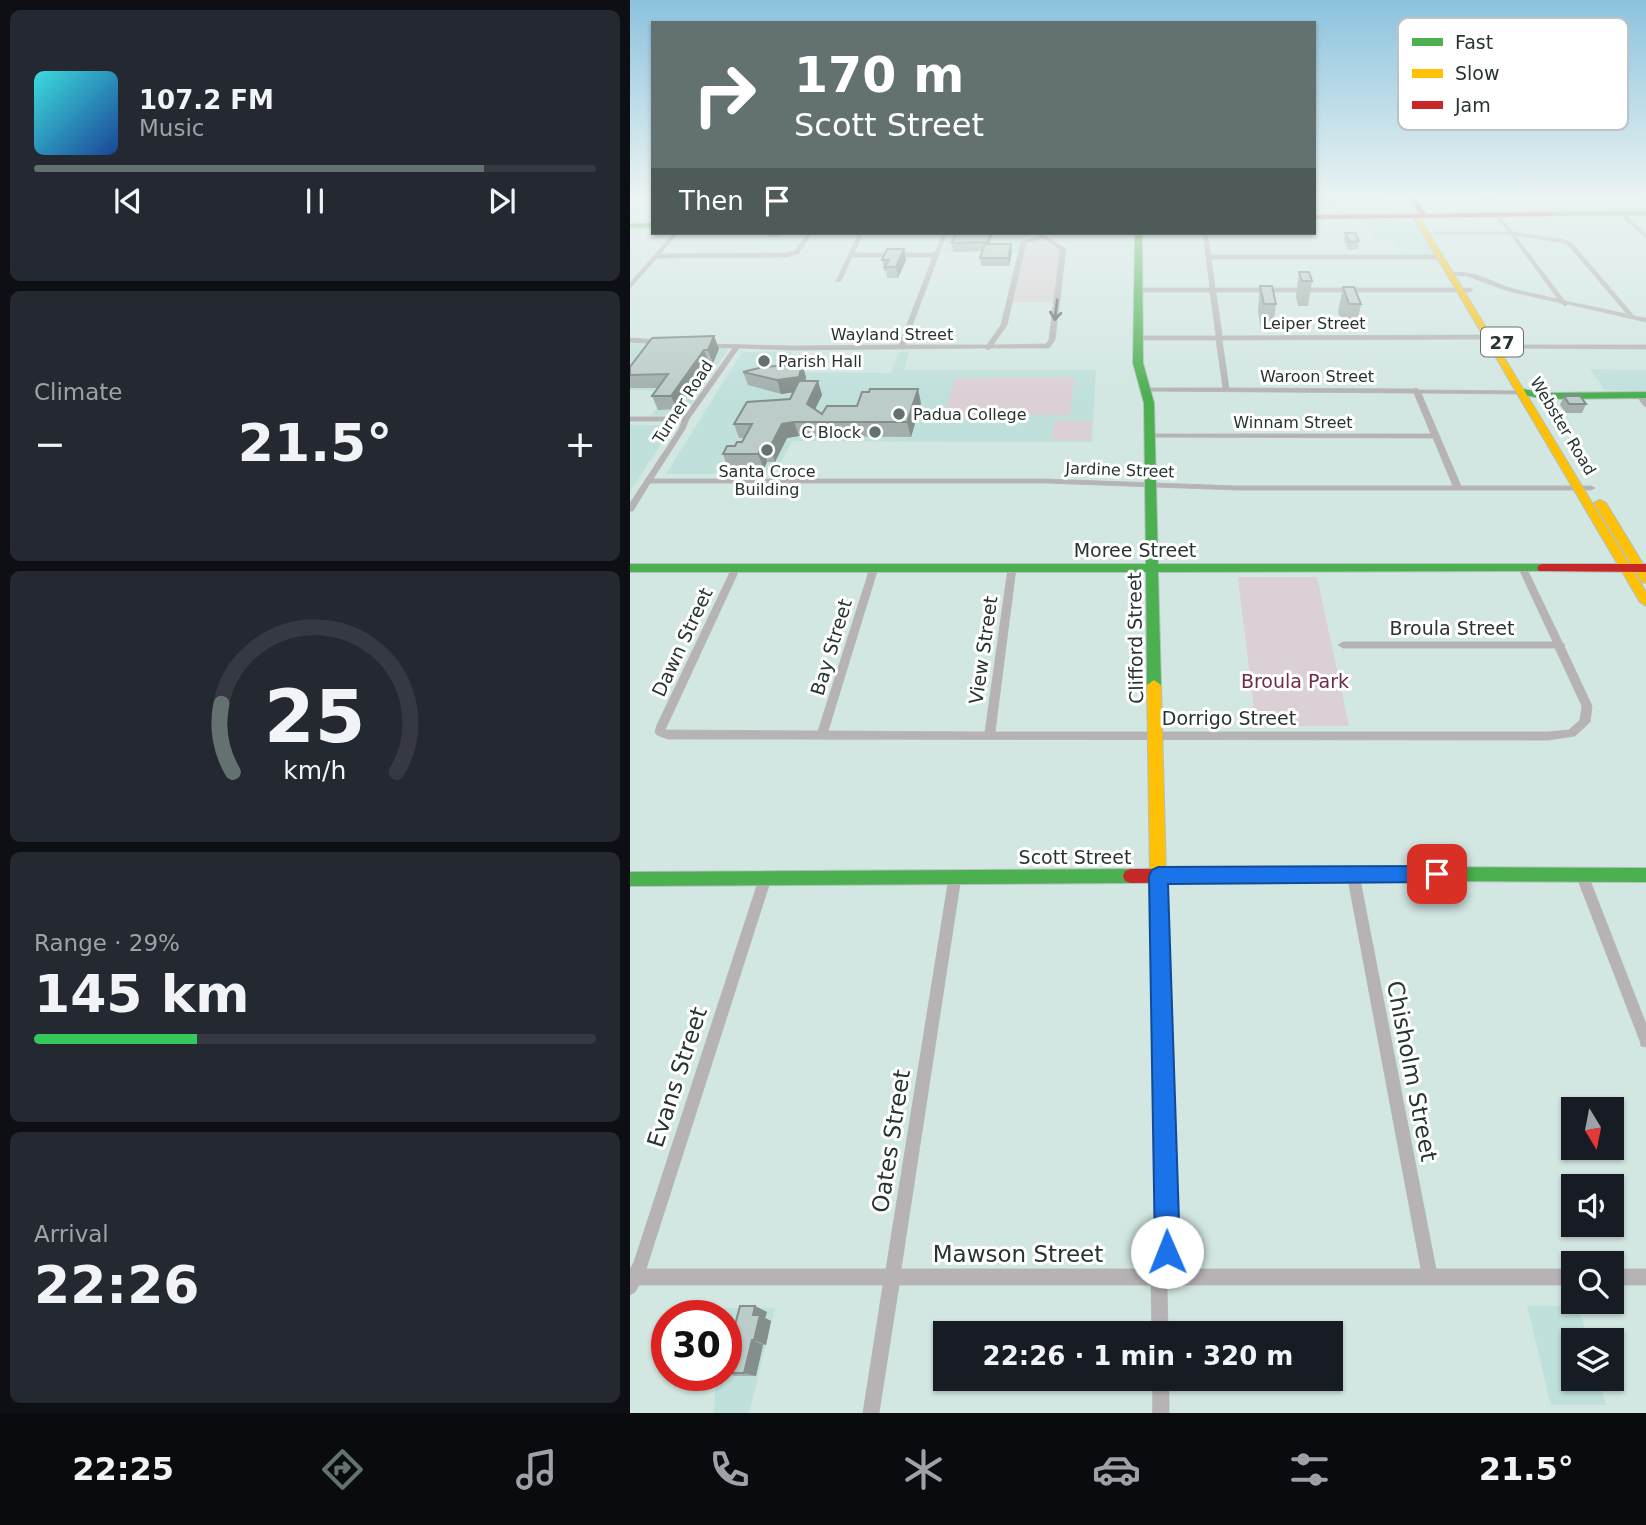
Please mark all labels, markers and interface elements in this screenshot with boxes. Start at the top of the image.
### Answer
legend [1398,18,1628,130]
text: Fast [1455,31,1493,53]
text: 170 m [794,47,964,104]
icon: right [679,49,770,140]
text: Slow [1455,62,1500,84]
text: 107.2 FM [139,85,274,115]
text: Jam [1454,94,1491,116]
text: Scott Street [794,106,984,144]
text: Music [139,115,204,141]
icon: previous [109,182,147,220]
icon: pause [296,182,334,220]
icon: next [483,182,521,220]
icon: arrive [758,182,796,220]
text: Then [679,186,744,216]
one-way arrow [1049,298,1062,321]
street label: Leiper Street [1262,314,1366,333]
street label: Wayland Street [831,325,953,344]
road number: 27 [1481,328,1523,356]
place label: Parish Hall [778,352,862,371]
marker: Parish Hall [756,353,772,369]
street label: Turner Road [648,357,717,448]
street label: Waroon Street [1260,367,1374,386]
street label: Webster Road [1526,373,1600,479]
text: Climate [34,379,123,405]
place label: Padua College [913,405,1027,424]
marker: Padua College [891,406,907,422]
text: 21.5° [238,413,392,473]
street label: Winnam Street [1233,413,1353,432]
text: − [34,422,66,466]
text: + [564,422,596,466]
place label: C Block [801,423,862,442]
marker: C Block [867,424,883,440]
marker: Santa Croce Building [759,442,775,458]
street label: Jardine Street [1064,459,1175,481]
place label: Santa Croce Building [718,462,816,499]
street label: Moree Street [1074,539,1196,561]
street label: Clifford Street [1123,572,1147,704]
street label: Dawn Street [647,584,717,700]
street label: View Street [965,595,1001,705]
street label: Bay Street [806,596,856,698]
street label: Broula Street [1390,617,1514,639]
park label: Broula Park [1241,670,1349,692]
text: 25 [264,675,366,760]
street label: Dorrigo Street [1162,707,1296,729]
text: km/h [283,756,347,785]
pin [1407,844,1467,904]
street label: Scott Street [1019,846,1131,868]
icon: arrive [1418,855,1456,893]
text: Range · 29% [34,930,180,956]
text: 145 km [34,964,249,1024]
street label: Chisholm Street [1382,978,1442,1164]
street label: Evans Street [642,1004,712,1150]
street label: Oates Street [867,1068,915,1214]
north arrow [1561,1097,1624,1160]
map controls [1561,1097,1624,1391]
button: sound [1561,1174,1624,1237]
position arrow [1130,1215,1204,1289]
text: Arrival [34,1221,109,1247]
street label: Mawson Street [933,1241,1103,1267]
button: search [1561,1251,1624,1314]
text: 22:26 [34,1255,200,1315]
speed limit sign: 30 [651,1300,742,1391]
button: layers [1561,1328,1624,1391]
text: 22:26 · 1 min · 320 m [983,1341,1293,1371]
icon: directions [318,1445,367,1494]
icon: music [512,1445,561,1494]
icon: phone [705,1445,754,1494]
icon: climate [899,1445,948,1494]
icon: car [1092,1445,1141,1494]
icon: filters [1285,1445,1334,1494]
text: 22:25 [72,1450,174,1488]
text: 21.5° [1479,1450,1574,1488]

